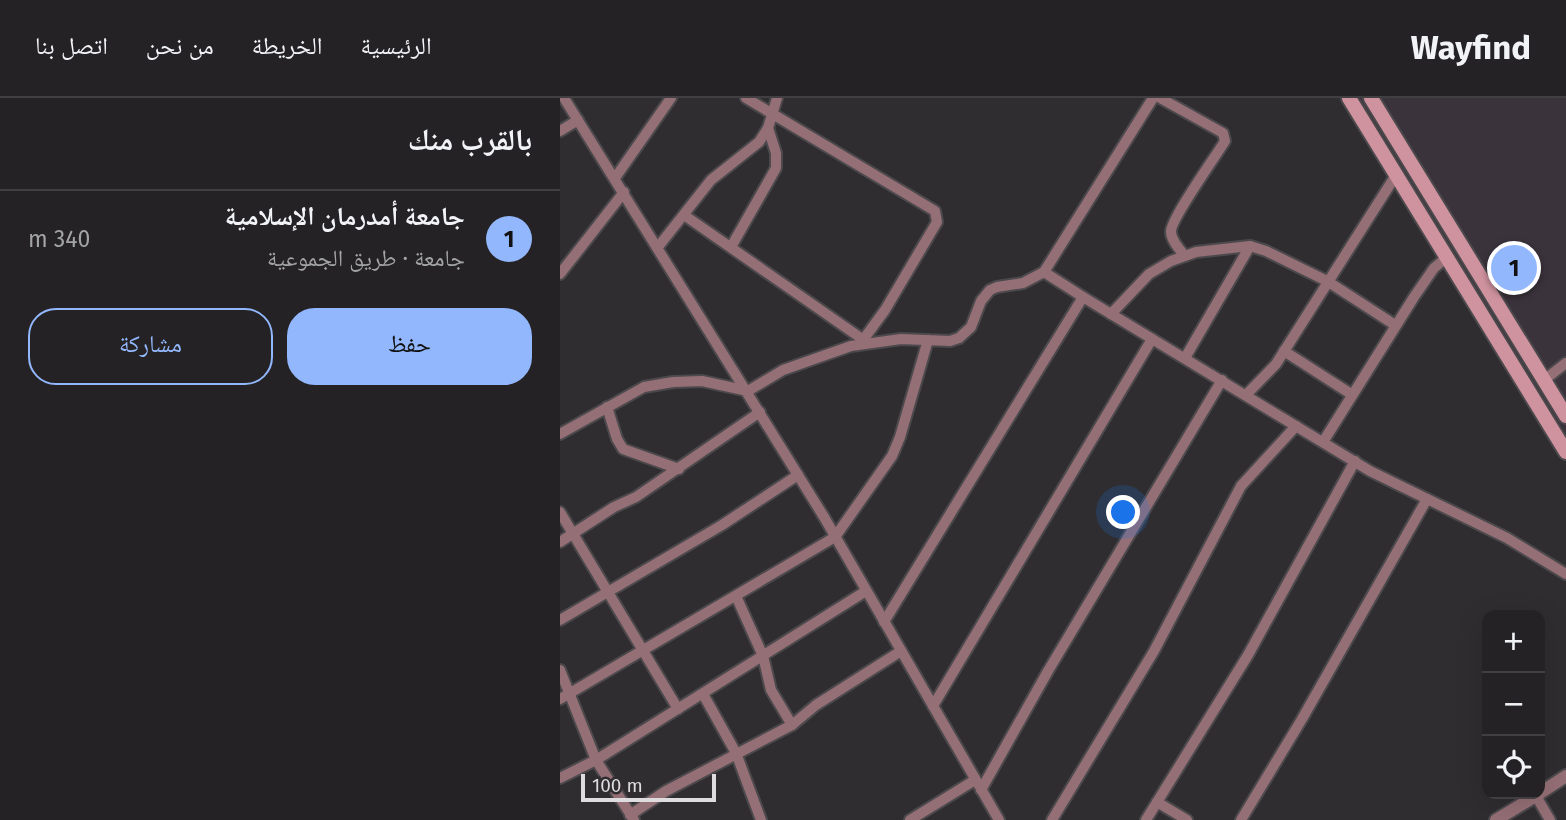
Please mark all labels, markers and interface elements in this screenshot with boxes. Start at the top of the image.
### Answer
text: Wayfind [1411,28,1531,68]
text: اتصل بنا [35,32,108,60]
text: من نحن [146,32,214,60]
text: الخريطة [252,32,322,60]
text: الرئيسية [360,32,432,60]
text: بالقرب منك [408,122,532,158]
text: جامعة أمدرمان الإسلامية [225,201,465,232]
text: 340 m [28,225,90,253]
text: 1 [504,225,514,253]
pin: 1 [1491,242,1537,294]
text: جامعة · طريق الجموعية [267,244,465,272]
button: مشاركة [28,308,273,385]
button: حفظ [287,308,532,385]
your location [1106,495,1140,529]
map controls [1482,610,1545,799]
button: + [1482,610,1545,673]
button: − [1482,673,1545,736]
button: locate [1482,736,1545,799]
scale bar [581,771,716,803]
text: 100 m [592,774,643,797]

